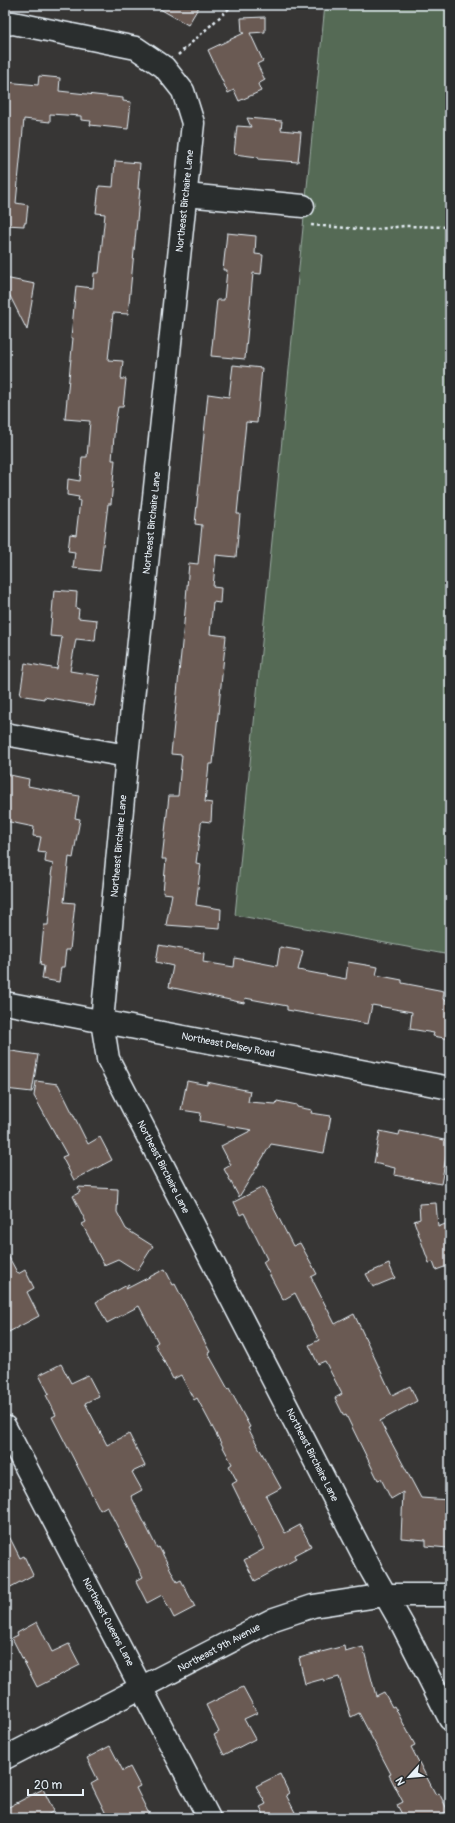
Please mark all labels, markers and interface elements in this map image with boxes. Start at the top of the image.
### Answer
street label: Northeast Birchaire Lane [174,149,196,253]
street label: Northeast Birchaire Lane [141,471,163,575]
street label: Northeast Birchaire Lane [109,794,129,898]
street label: Northeast Delsey Road [180,1030,276,1060]
street label: Northeast Birchaire Lane [134,1118,192,1216]
street label: Northeast Birchaire Lane [283,1406,341,1504]
street label: Northeast Queens Lane [80,1576,136,1668]
street label: Northeast 9th Avenue [176,1621,262,1675]
north arrow [389,1757,429,1797]
scale bar [28,1771,83,1797]
text: N [393,1775,408,1788]
text: 20 m [34,1778,63,1793]

